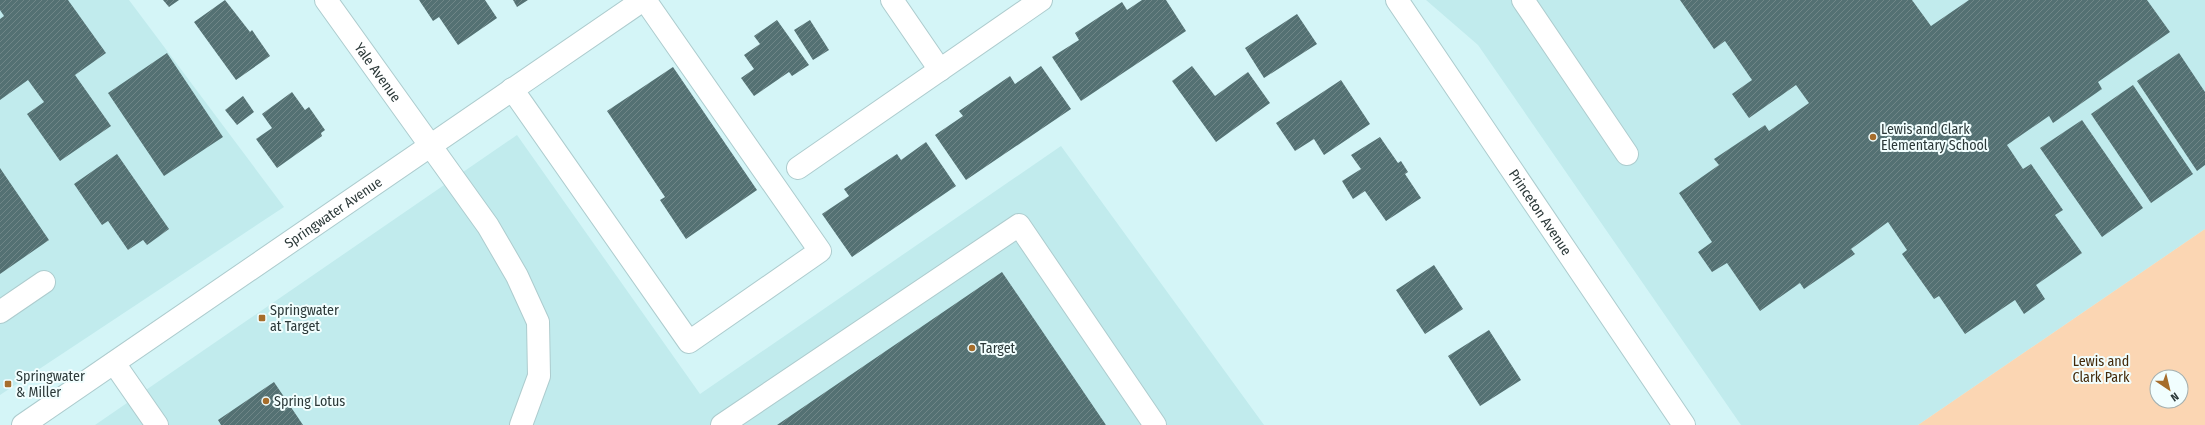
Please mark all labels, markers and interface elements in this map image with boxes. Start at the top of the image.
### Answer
street label: Yale Avenue [351,40,405,105]
place label: Lewis and Clark Elementary School [1881,121,1988,154]
marker: Lewis and Clark Elementary School [1868,132,1878,142]
street label: Princeton Avenue [1505,166,1575,258]
street label: Springwater Avenue [281,173,385,252]
place label: Springwater at Target [270,302,339,335]
marker: Springwater at Target [257,313,267,323]
place label: Target [980,340,1016,357]
marker: Target [967,343,977,353]
park label: Lewis and Clark Park [2072,353,2130,386]
place label: Springwater & Miller [16,368,85,401]
north arrow [2149,369,2189,409]
marker: Springwater & Miller [3,379,13,389]
text: N [2168,390,2181,404]
place label: Spring Lotus [274,393,345,410]
marker: Spring Lotus [261,396,271,406]

